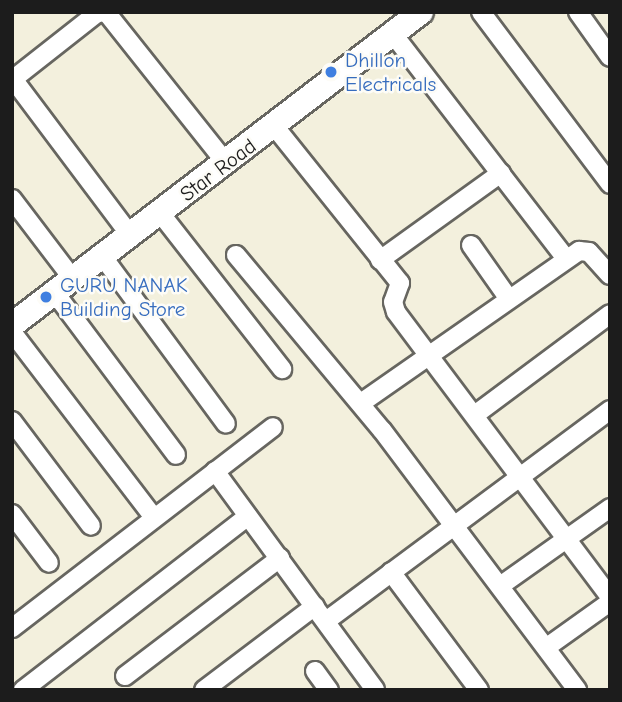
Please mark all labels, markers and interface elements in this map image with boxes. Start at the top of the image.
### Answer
place label: Dhillon Electricals [345,47,436,97]
marker: Dhillon Electricals [323,64,339,80]
street label: Star Road [175,133,261,207]
place label: GURU NANAK Building Store [60,272,187,322]
marker: GURU NANAK Building Store [38,289,54,305]

